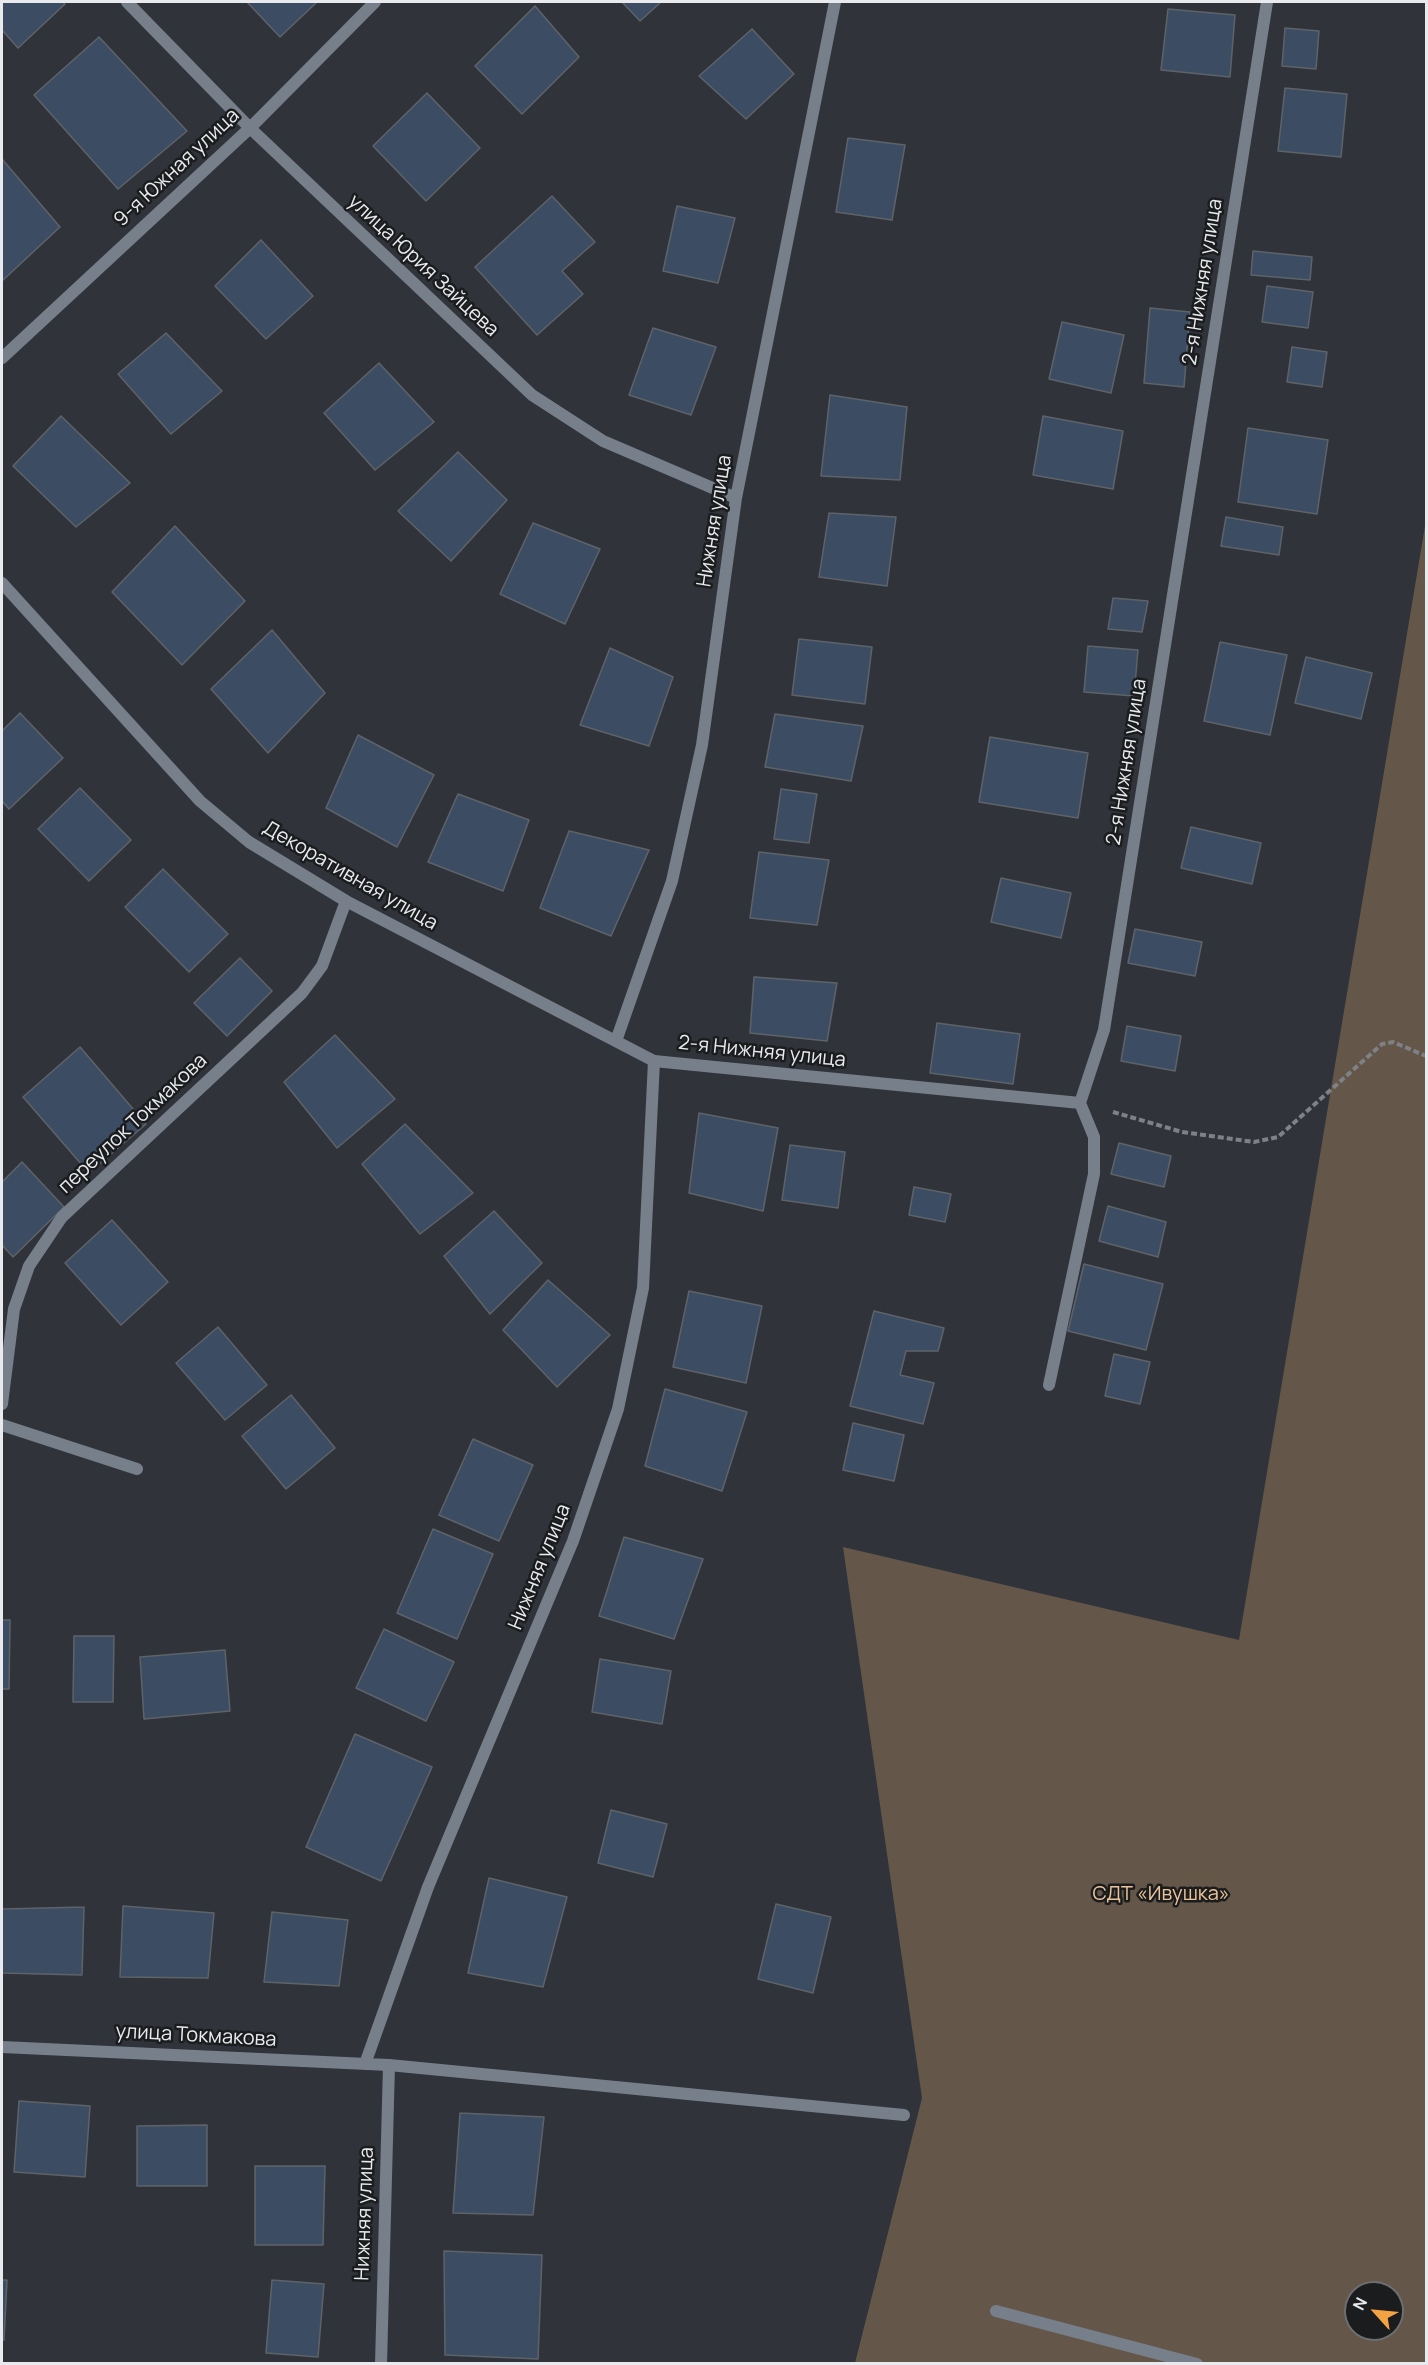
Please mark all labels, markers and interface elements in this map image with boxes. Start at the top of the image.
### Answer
street label: 9-я Южная улица [109,104,245,232]
street label: улица Юрия Зайцева [343,190,503,342]
street label: 2-я Нижняя улица [1178,197,1228,367]
street label: Нижняя улица [693,453,737,589]
street label: 2-я Нижняя улица [1102,677,1152,847]
street label: Декоративная улица [258,816,442,936]
street label: 2-я Нижняя улица [677,1031,847,1073]
street label: переулок Токмакова [54,1049,212,1199]
street label: Нижняя улица [504,1501,576,1633]
park label: СДТ «Ивушка» [1092,1882,1230,1906]
street label: улица Токмакова [115,2020,277,2052]
street label: Нижняя улица [351,2147,379,2281]
north arrow [1344,2281,1404,2341]
text: N [1347,2294,1372,2314]

